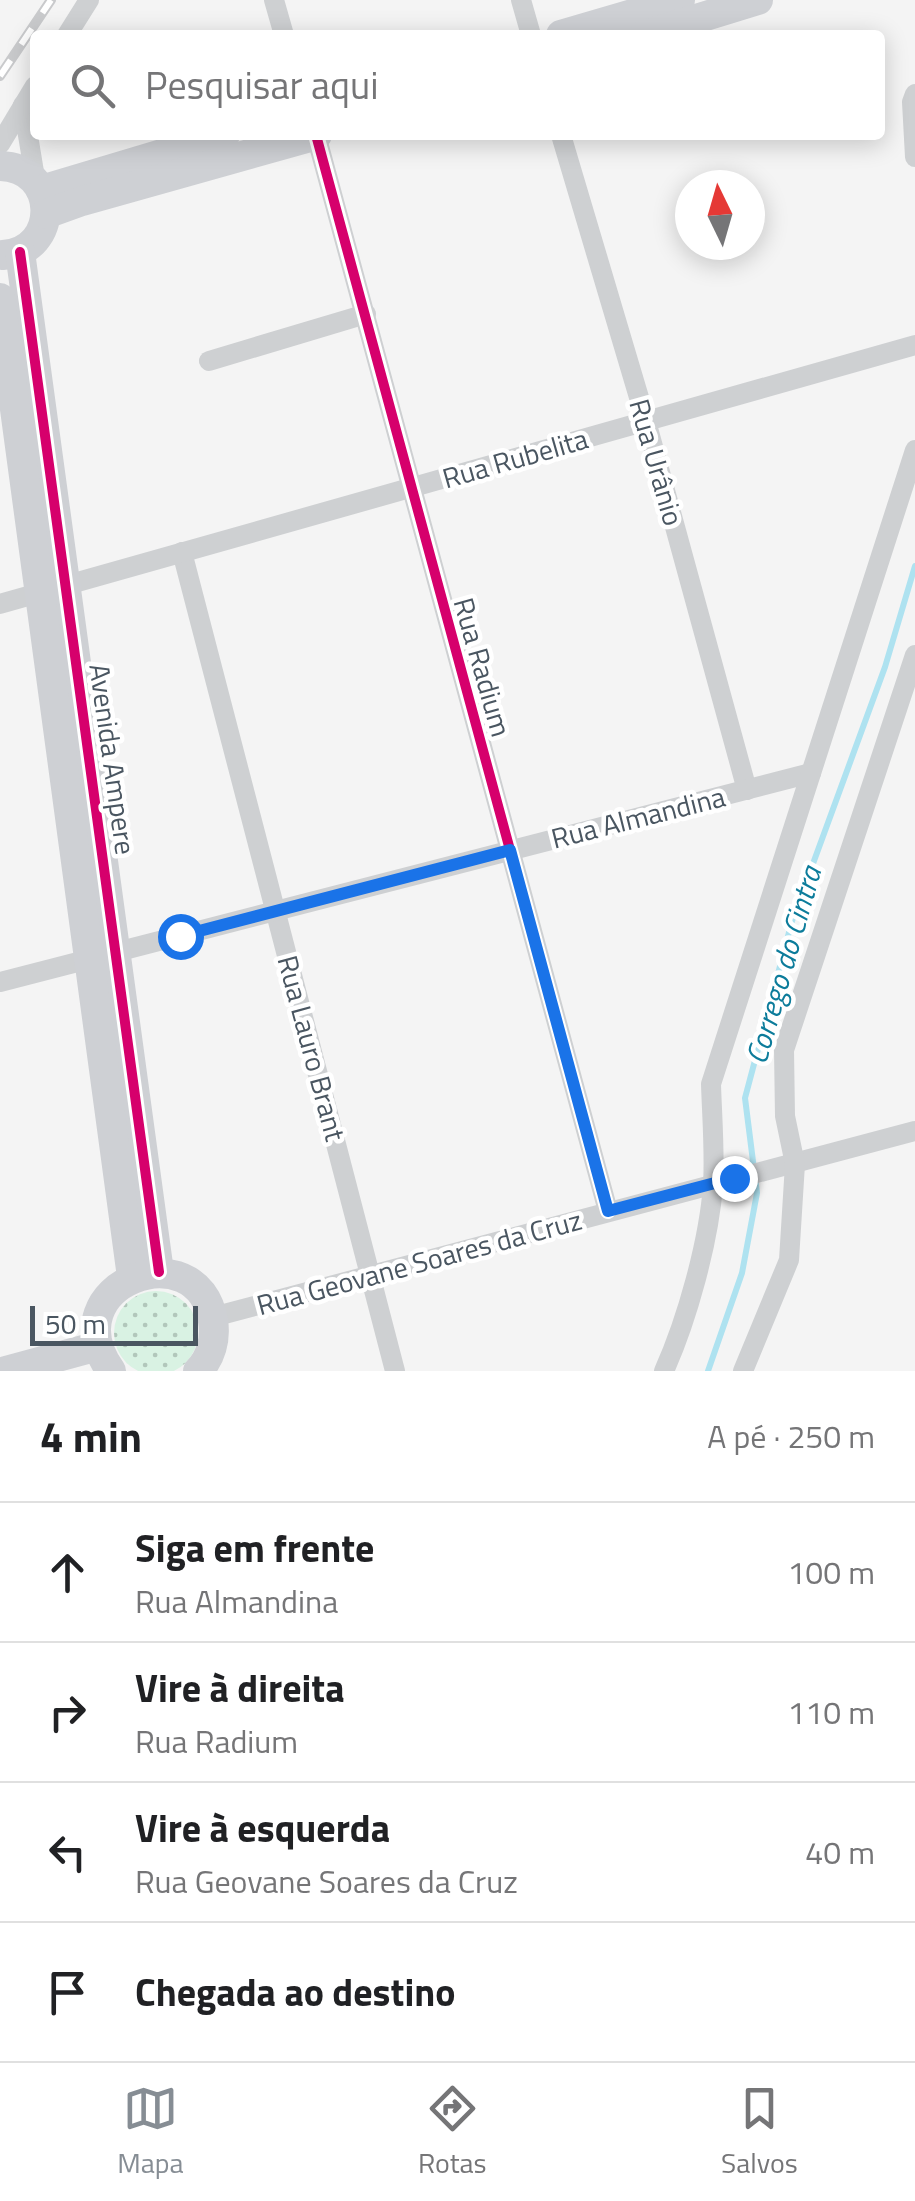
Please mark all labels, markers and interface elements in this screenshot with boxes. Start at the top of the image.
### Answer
search box [30,30,885,140]
text: Pesquisar aqui [145,56,378,114]
icon: search [65,58,120,113]
north arrow [675,170,765,260]
street label: Rua Urânio [618,394,696,530]
street label: Rua Rubelita [437,417,593,499]
street label: Rua Radium [443,592,523,742]
street label: Avenida Ampere [78,661,148,857]
street label: Rua Almandina [547,775,729,859]
water label: Corrego do Cintra [733,859,834,1069]
route start [158,914,204,960]
street label: Rua Lauro Brant [267,950,357,1146]
route end [712,1156,758,1202]
street label: Rua Geovane Soares da Cruz [252,1198,586,1326]
scale bar [30,1301,198,1346]
text: 50 m [45,1302,106,1345]
text: 4 min [40,1404,142,1468]
text: A pé · 250 m [707,1412,875,1460]
text: Siga em frente [135,1519,374,1577]
icon: ahead [40,1545,95,1600]
text: 100 m [787,1548,875,1596]
text: Rua Almandina [135,1577,338,1625]
text: Vire à direita [135,1659,345,1717]
icon: right [40,1685,95,1740]
text: 110 m [787,1688,875,1736]
text: Rua Radium [135,1717,298,1765]
text: Vire à esquerda [135,1799,390,1857]
icon: left [40,1825,95,1880]
text: 40 m [805,1828,875,1876]
text: Rua Geovane Soares da Cruz [135,1857,518,1905]
text: Chegada ao destino [135,1963,455,2021]
icon: arrive [40,1965,95,2020]
tab: Mapa [117,2081,184,2184]
tab: Rotas [418,2081,487,2184]
tab: Salvos [721,2081,798,2184]

